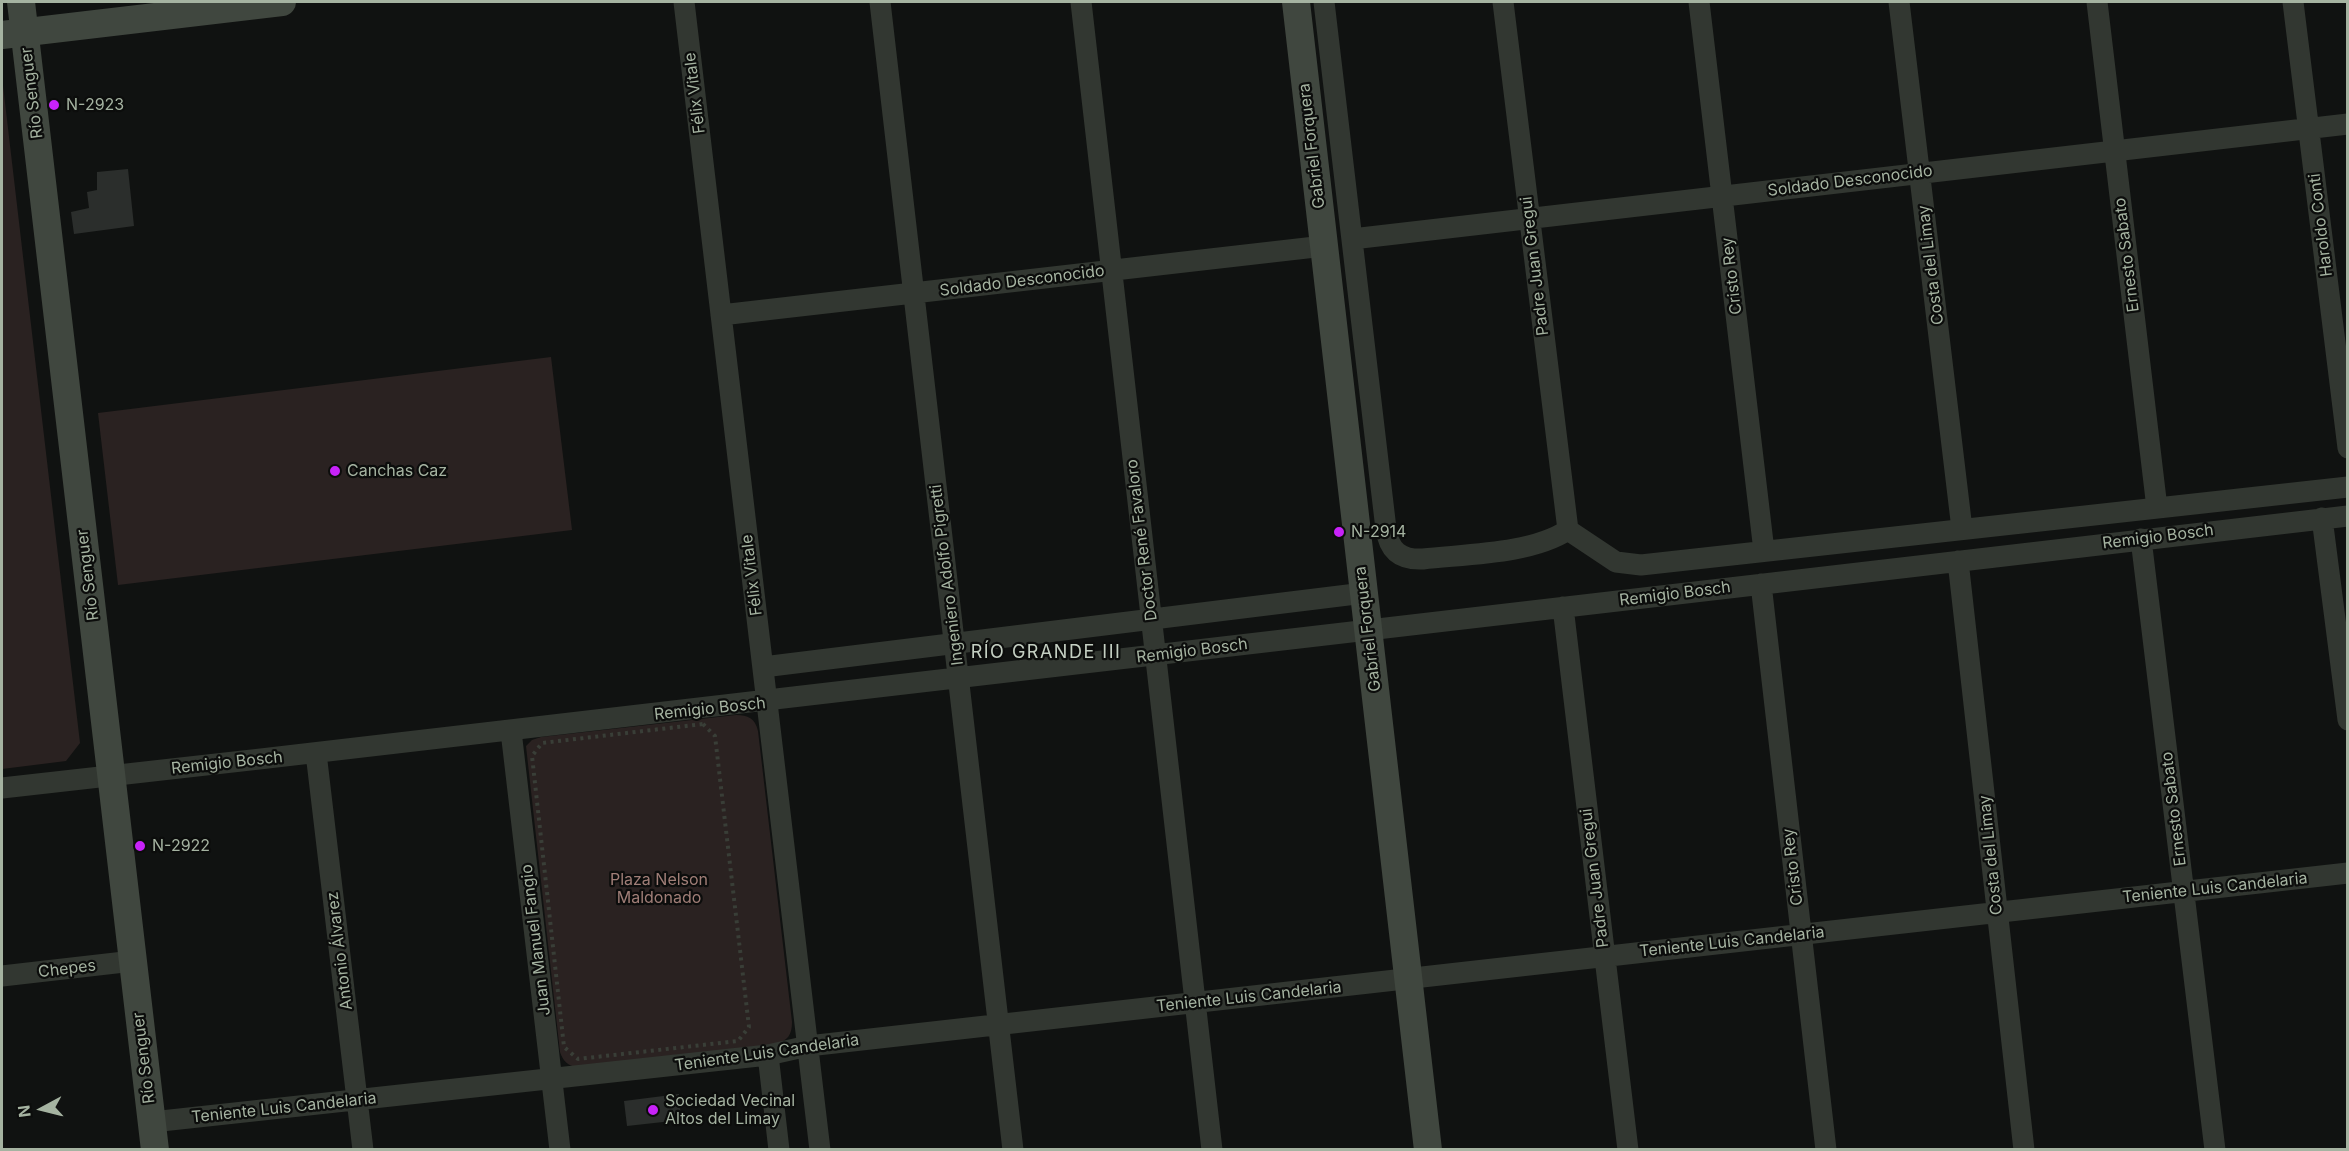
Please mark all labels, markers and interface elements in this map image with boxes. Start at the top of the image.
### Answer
street label: Río Senguer [17,46,47,140]
street label: Félix Vitale [681,51,709,135]
street label: Gabriel Forquera [1295,82,1329,210]
place label: N-2923 [66,95,124,115]
marker: N-2923 [47,98,61,112]
street label: Soldado Desconocido [1766,161,1934,201]
street label: Haroldo Conti [2305,172,2337,278]
street label: Padre Juan Gregui [1517,195,1553,337]
street label: Ernesto Sabato [2110,197,2144,313]
street label: Costa del Limay [1914,204,1948,326]
street label: Cristo Rey [1718,236,1746,316]
street label: Soldado Desconocido [938,261,1106,301]
street label: Doctor René Favaloro [1123,458,1161,622]
place label: Canchas Caz [347,461,447,481]
marker: Canchas Caz [328,464,342,478]
street label: Ingeniero Adolfo Pigretti [926,483,968,667]
street label: Remigio Bosch [2101,521,2215,553]
place label: N-2914 [1351,522,1406,542]
marker: N-2914 [1332,525,1346,539]
street label: Río Senguer [73,528,103,622]
street label: Félix Vitale [738,533,766,617]
street label: Gabriel Forquera [1351,565,1385,693]
street label: Remigio Bosch [1618,578,1732,610]
street label: Remigio Bosch [1135,635,1249,667]
district label: RÍO GRANDE III [971,642,1121,664]
street label: Remigio Bosch [653,694,767,724]
street label: Remigio Bosch [170,748,284,778]
street label: Ernesto Sabato [2157,751,2191,867]
street label: Costa del Limay [1975,794,2007,916]
street label: Padre Juan Gregui [1577,807,1613,949]
street label: Cristo Rey [1779,827,1807,907]
place label: N-2922 [152,836,210,856]
marker: N-2922 [133,839,147,853]
street label: Juan Manuel Fangio [517,863,555,1017]
street label: Teniente Luis Candelaria [2122,869,2308,907]
park label: Plaza Nelson Maldonado [610,870,708,908]
street label: Antonio Álvarez [323,891,357,1011]
street label: Teniente Luis Candelaria [1639,923,1825,961]
street label: Chepes [37,956,97,982]
street label: Teniente Luis Candelaria [1156,978,1342,1016]
street label: Río Senguer [129,1011,159,1105]
street label: Teniente Luis Candelaria [674,1031,860,1075]
north arrow [12,1079,72,1139]
street label: Teniente Luis Candelaria [191,1089,377,1127]
place label: Sociedad Vecinal Altos del Limay [665,1091,795,1129]
marker: Sociedad Vecinal Altos del Limay [646,1103,660,1117]
text: N [13,1104,35,1118]

